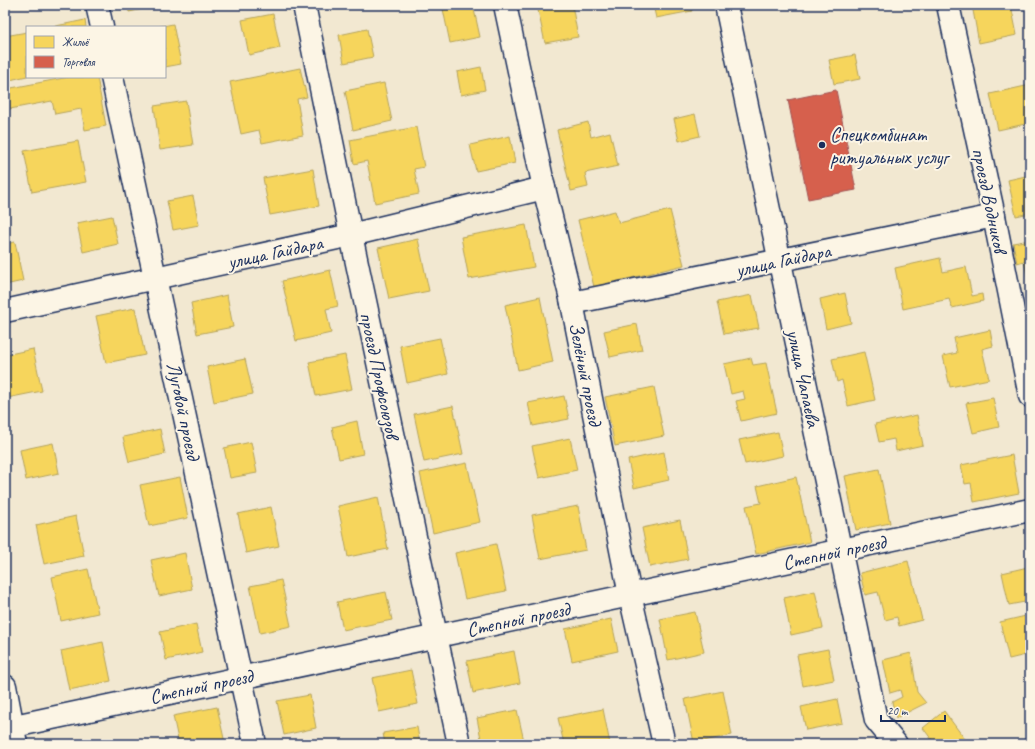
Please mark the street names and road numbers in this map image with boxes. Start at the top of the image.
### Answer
street label: проезд Водников [966,145,1013,258]
street label: улица Гайдара [224,230,327,275]
street label: улица Гайдара [732,238,835,283]
street label: проезд Профсоюзов [354,310,406,444]
street label: Зелёный проезд [563,320,608,430]
street label: улица Чапаева [781,326,826,430]
street label: Луговой проезд [161,360,206,464]
street label: Степной проезд [780,529,890,576]
street label: Степной проезд [464,596,574,643]
street label: Степной проезд [147,663,257,710]

